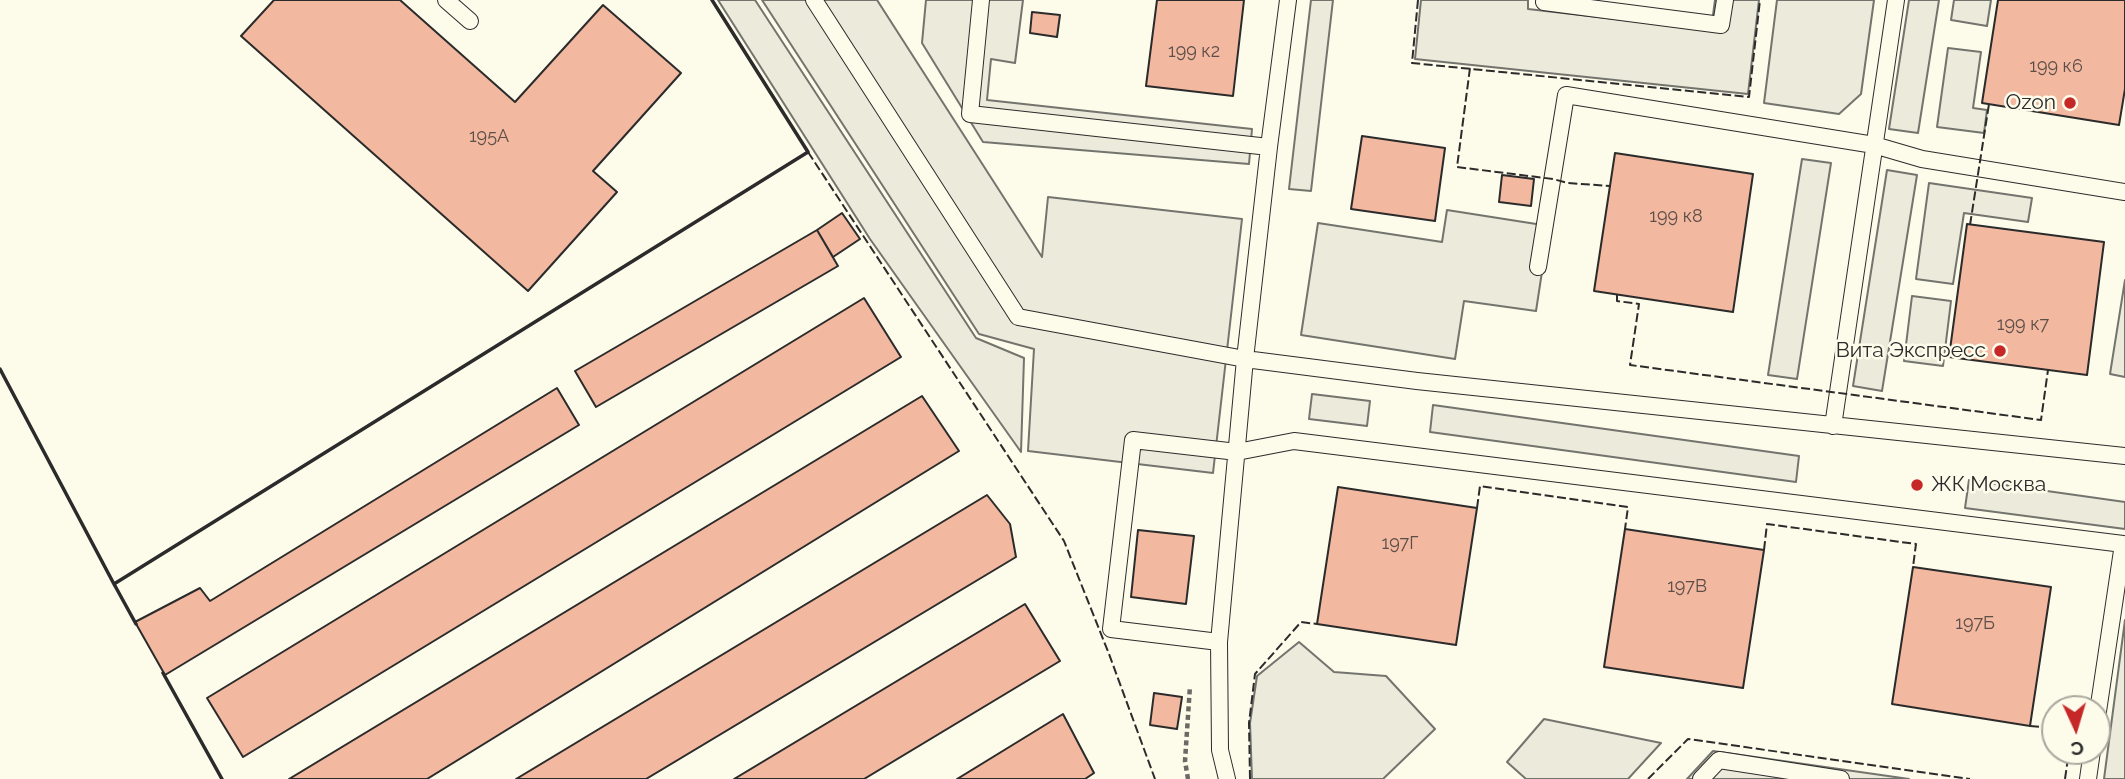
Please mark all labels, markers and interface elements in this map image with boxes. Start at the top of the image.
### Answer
house number: 199 к2 [1168,41,1220,63]
house number: 199 к6 [2029,56,2083,78]
place label: Ozon [2005,90,2056,116]
marker: Ozon [2062,95,2078,111]
house number: 195А [469,126,509,148]
house number: 199 к8 [1649,206,1703,228]
house number: 199 к7 [1997,314,2049,336]
place label: Вита Экспресс [1836,338,1986,364]
marker: Вита Экспресс [1992,343,2008,359]
place label: ЖК Москва [1931,472,2046,498]
marker: ЖК Москва [1909,477,1925,493]
house number: 197Г [1381,533,1419,555]
house number: 197В [1667,576,1707,598]
house number: 197Б [1955,613,1995,635]
north arrow [2041,695,2111,765]
text: С [2070,738,2085,760]

